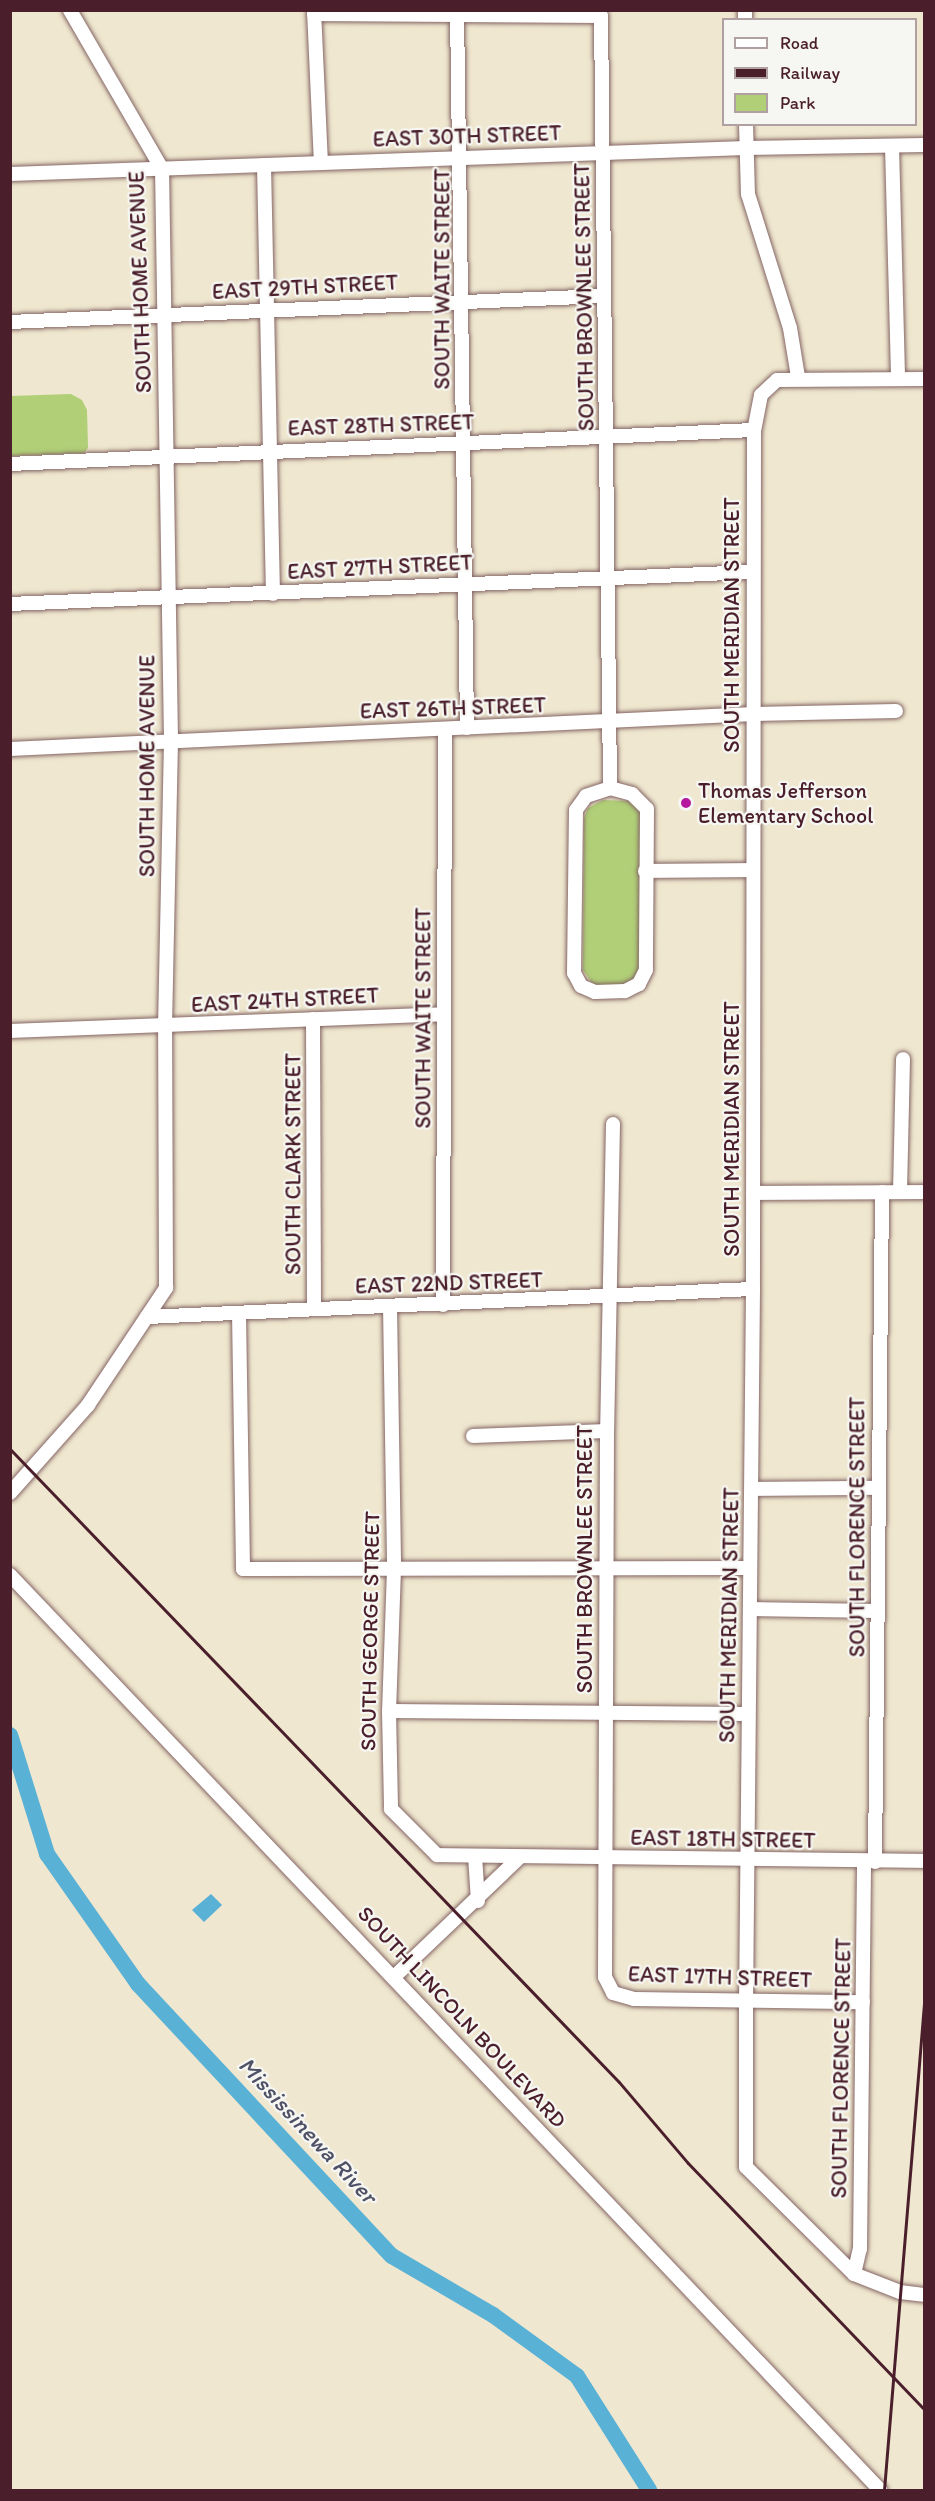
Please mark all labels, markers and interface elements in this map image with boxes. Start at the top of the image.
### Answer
legend [722,18,917,126]
text: Road [780,32,819,54]
text: Railway [780,62,840,84]
text: Park [780,92,815,114]
street label: EAST 30TH STREET [372,120,562,152]
street label: SOUTH BROWNLEE STREET [568,163,600,431]
street label: SOUTH WAITE STREET [429,170,455,388]
street label: SOUTH HOME AVENUE [123,171,157,393]
street label: EAST 29TH STREET [211,269,399,305]
street label: EAST 28TH STREET [287,409,475,441]
street label: SOUTH MERIDIAN STREET [719,497,745,753]
street label: EAST 27TH STREET [286,549,474,585]
street label: SOUTH HOME AVENUE [134,655,160,877]
street label: EAST 26TH STREET [359,692,547,724]
place label: Thomas Jefferson Elementary School [698,777,873,828]
marker: Thomas Jefferson Elementary School [679,796,693,810]
street label: SOUTH WAITE STREET [410,909,436,1127]
street label: EAST 24TH STREET [190,982,380,1018]
street label: SOUTH MERIDIAN STREET [719,1001,745,1257]
street label: SOUTH CLARK STREET [280,1053,306,1275]
street label: EAST 22ND STREET [355,1267,543,1299]
street label: SOUTH FLORENCE STREET [844,1397,870,1657]
street label: SOUTH BROWNLEE STREET [572,1425,598,1693]
street label: SOUTH MERIDIAN STREET [714,1487,744,1743]
street label: SOUTH GEORGE STREET [355,1511,385,1751]
street label: EAST 18TH STREET [630,1824,816,1854]
street label: SOUTH LINCOLN BOULEVARD [352,1901,572,2133]
street label: SOUTH FLORENCE STREET [826,1937,856,2199]
street label: EAST 17TH STREET [627,1961,813,1993]
water label: Mississinewa River [233,2051,383,2209]

